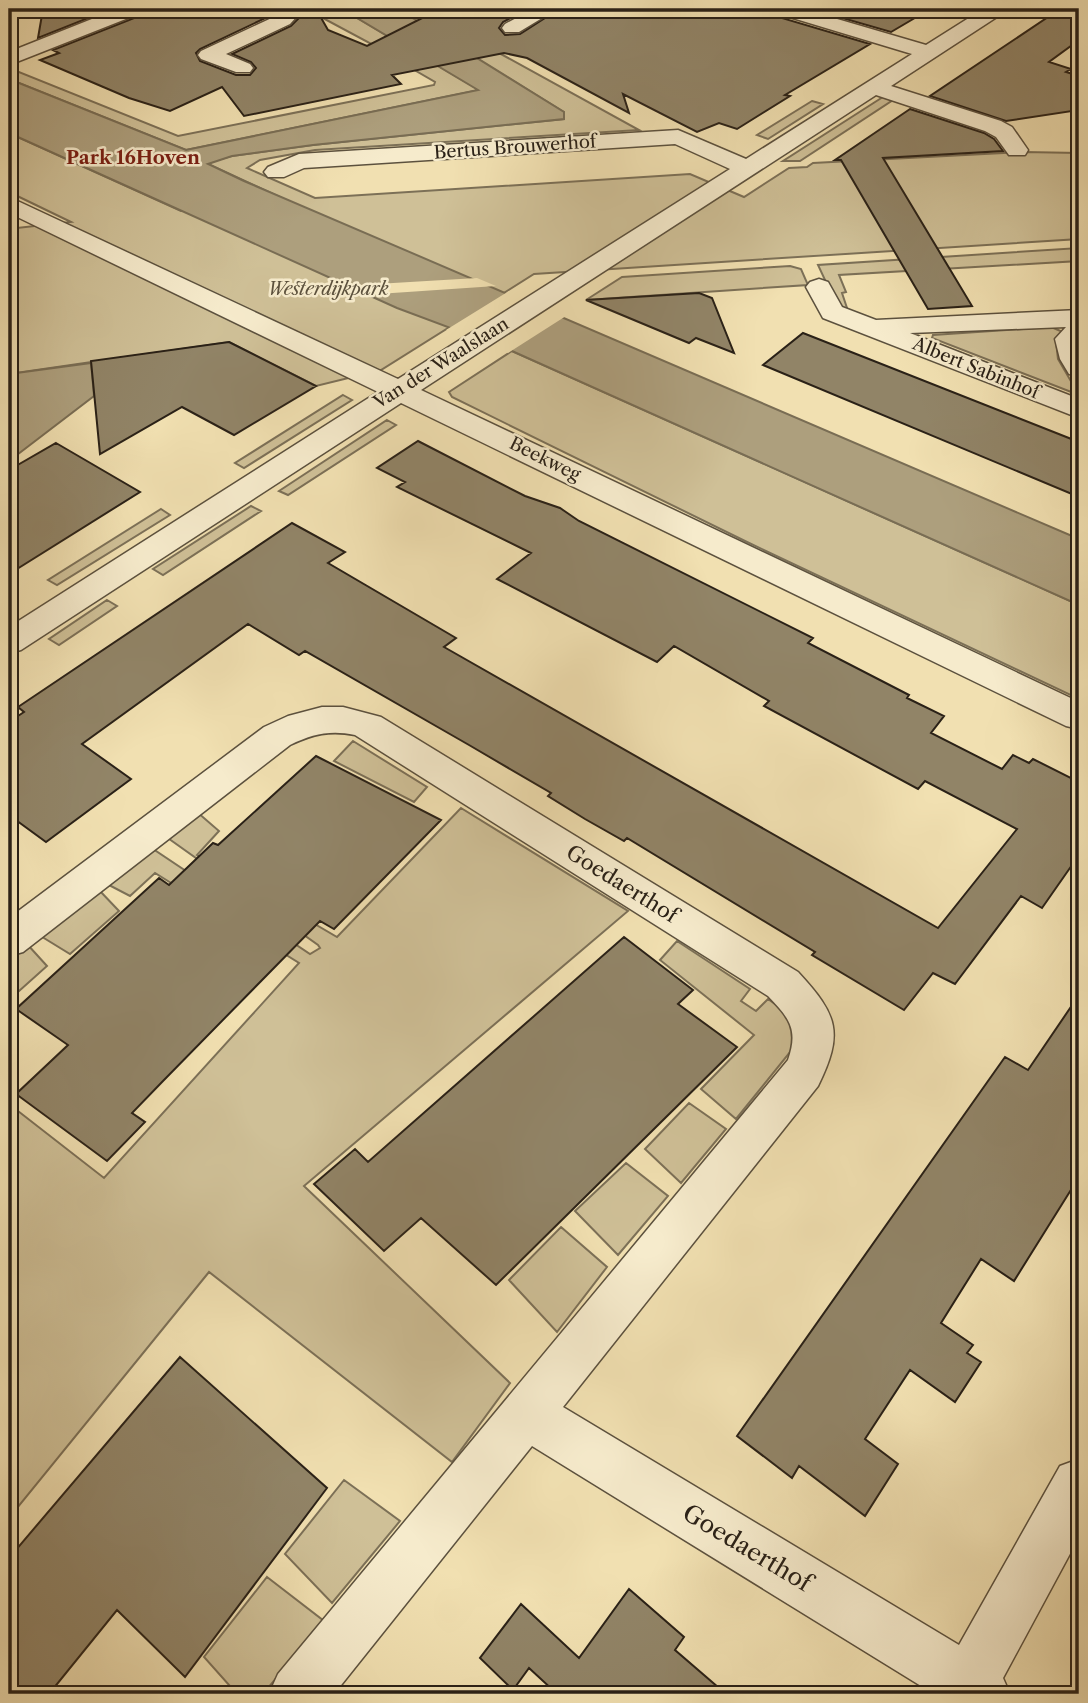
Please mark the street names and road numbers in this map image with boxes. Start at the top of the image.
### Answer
street label: Bertus Brouwerhof [433,130,600,164]
street label: Van der Waalslaan [369,313,513,414]
street label: Albert Sabinhof [908,332,1045,404]
street label: Beekweg [506,432,585,486]
street label: Goedaerthof [562,839,685,929]
street label: Goedaerthof [678,1498,819,1599]

